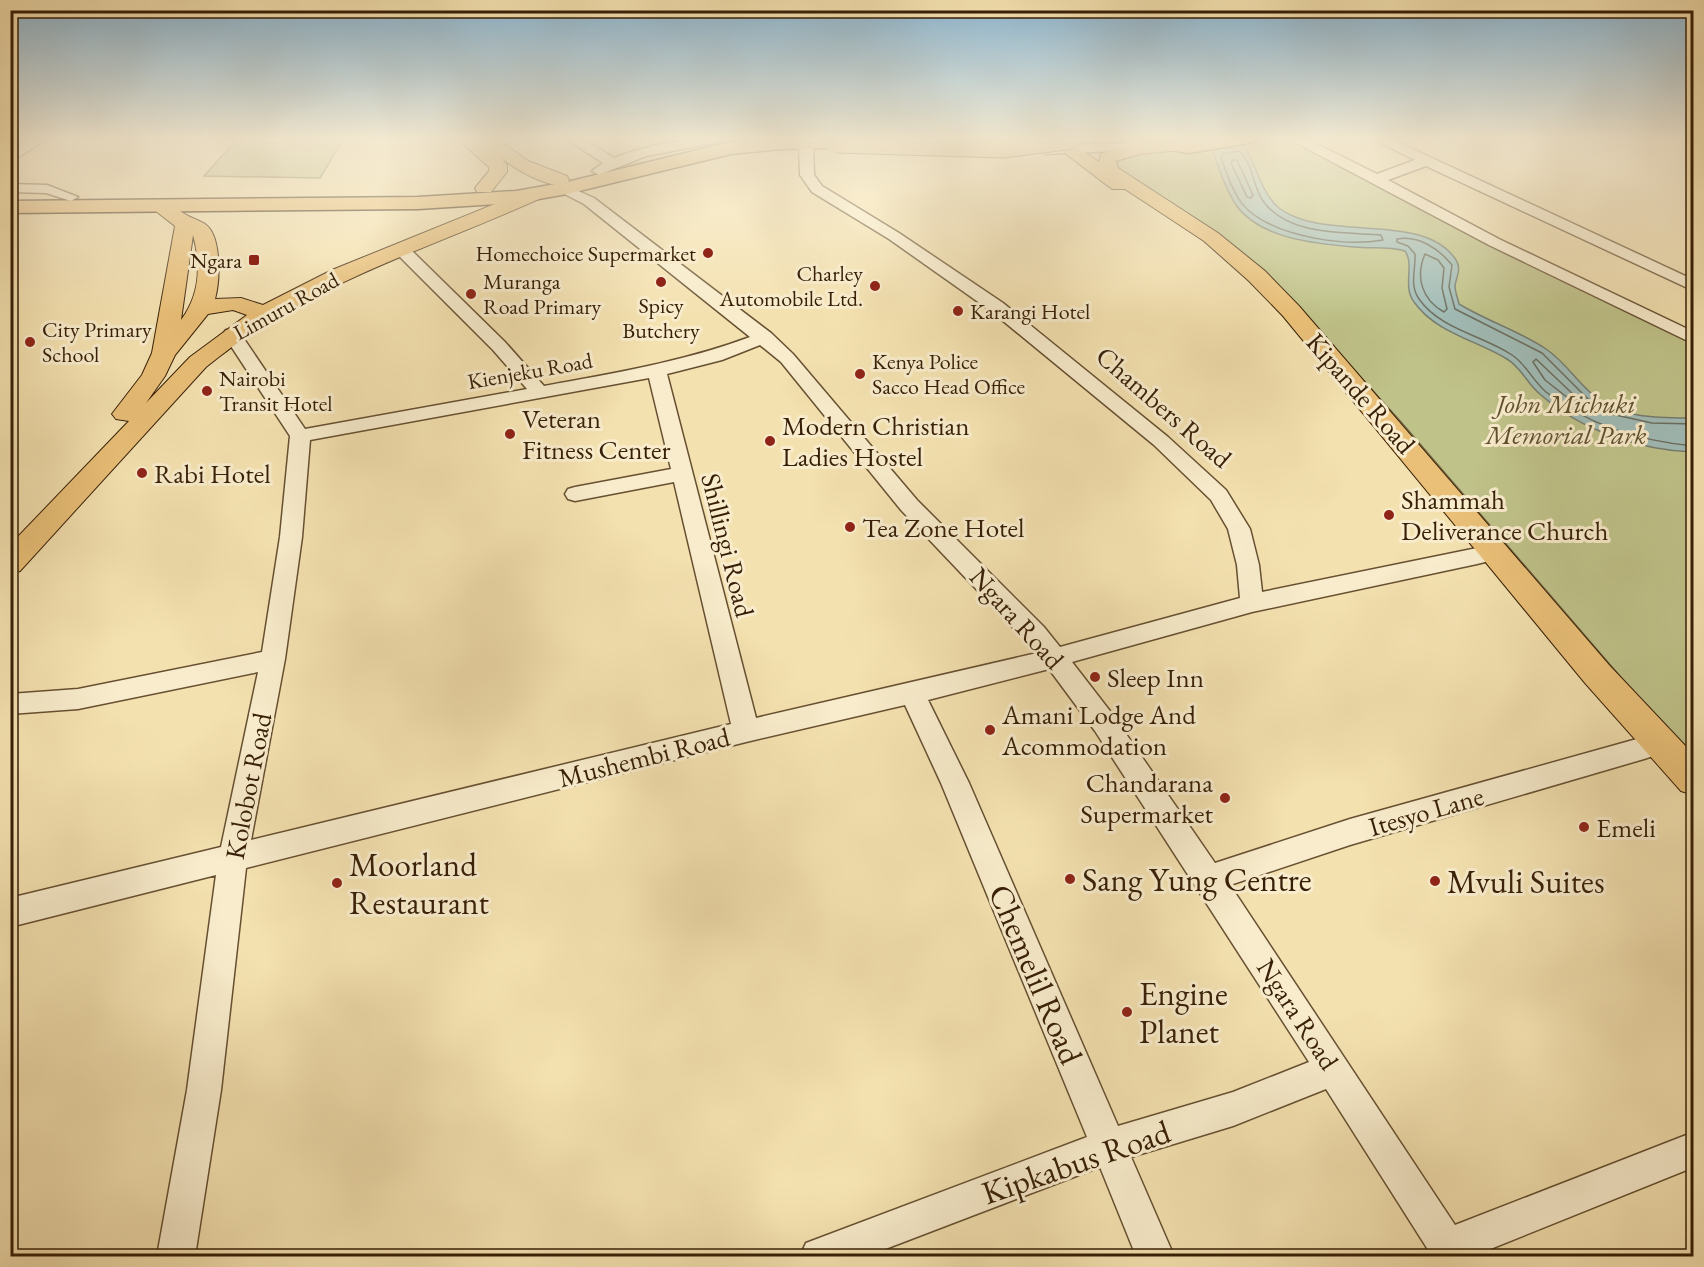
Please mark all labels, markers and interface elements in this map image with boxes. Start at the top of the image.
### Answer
place label: Homechoice Supermarket [476,239,696,268]
place label: Ngara [190,246,242,275]
marker: Homechoice Supermarket [701,246,715,260]
marker: Ngara [247,253,261,267]
place label: Charley Automobile Ltd. [718,259,863,313]
street label: Limuru Road [228,265,345,347]
place label: Muranga Road Primary [483,267,602,321]
marker: Spicy Butchery [654,275,668,289]
marker: Charley Automobile Ltd. [868,279,882,293]
marker: Muranga Road Primary [464,287,478,301]
place label: Spicy Butchery [622,291,700,345]
place label: Karangi Hotel [970,297,1090,326]
marker: Karangi Hotel [951,304,965,318]
place label: City Primary School [42,315,152,369]
street label: Kipande Road [1299,325,1424,461]
marker: City Primary School [23,335,37,349]
street label: Chambers Road [1089,338,1239,476]
street label: Kienjeku Road [465,346,596,396]
place label: Kenya Police Sacco Head Office [872,347,1025,401]
place label: Nairobi Transit Hotel [219,364,333,418]
marker: Kenya Police Sacco Head Office [853,367,867,381]
marker: Nairobi Transit Hotel [200,384,214,398]
park label: John Michuki Memorial Park [1484,386,1646,452]
place label: Veteran Fitness Center [522,401,671,467]
place label: Modern Christian Ladies Hostel [782,408,970,474]
marker: Veteran Fitness Center [503,427,517,441]
marker: Modern Christian Ladies Hostel [763,434,777,448]
place label: Rabi Hotel [154,456,271,491]
marker: Rabi Hotel [135,466,149,480]
street label: Shillingi Road [693,469,763,621]
place label: Shammah Deliverance Church [1401,482,1608,548]
marker: Shammah Deliverance Church [1382,508,1396,522]
place label: Tea Zone Hotel [862,510,1025,545]
marker: Tea Zone Hotel [843,520,857,534]
street label: Ngara Road [962,560,1072,677]
place label: Sleep Inn [1107,660,1204,695]
marker: Sleep Inn [1088,670,1102,684]
place label: Amani Lodge And Acommodation [1001,697,1196,763]
street label: Kolobot Road [217,709,279,862]
street label: Mushembi Road [555,719,734,795]
marker: Amani Lodge And Acommodation [983,723,997,737]
place label: Chandarana Supermarket [1080,765,1214,831]
street label: Itesyo Lane [1365,778,1487,844]
marker: Chandarana Supermarket [1218,791,1232,805]
place label: Emeli [1596,810,1656,845]
marker: Emeli [1577,820,1591,834]
place label: Moorland Restaurant [349,843,490,924]
place label: Sang Yung Centre [1082,858,1312,901]
place label: Mvuli Suites [1447,860,1605,903]
marker: Sang Yung Centre [1063,872,1077,886]
marker: Mvuli Suites [1428,874,1442,888]
marker: Moorland Restaurant [330,876,344,890]
street label: Chemelil Road [979,877,1093,1071]
street label: Ngara Road [1249,952,1347,1076]
place label: Engine Planet [1139,972,1228,1053]
marker: Engine Planet [1120,1005,1134,1019]
street label: Kipkabus Road [976,1110,1176,1214]

